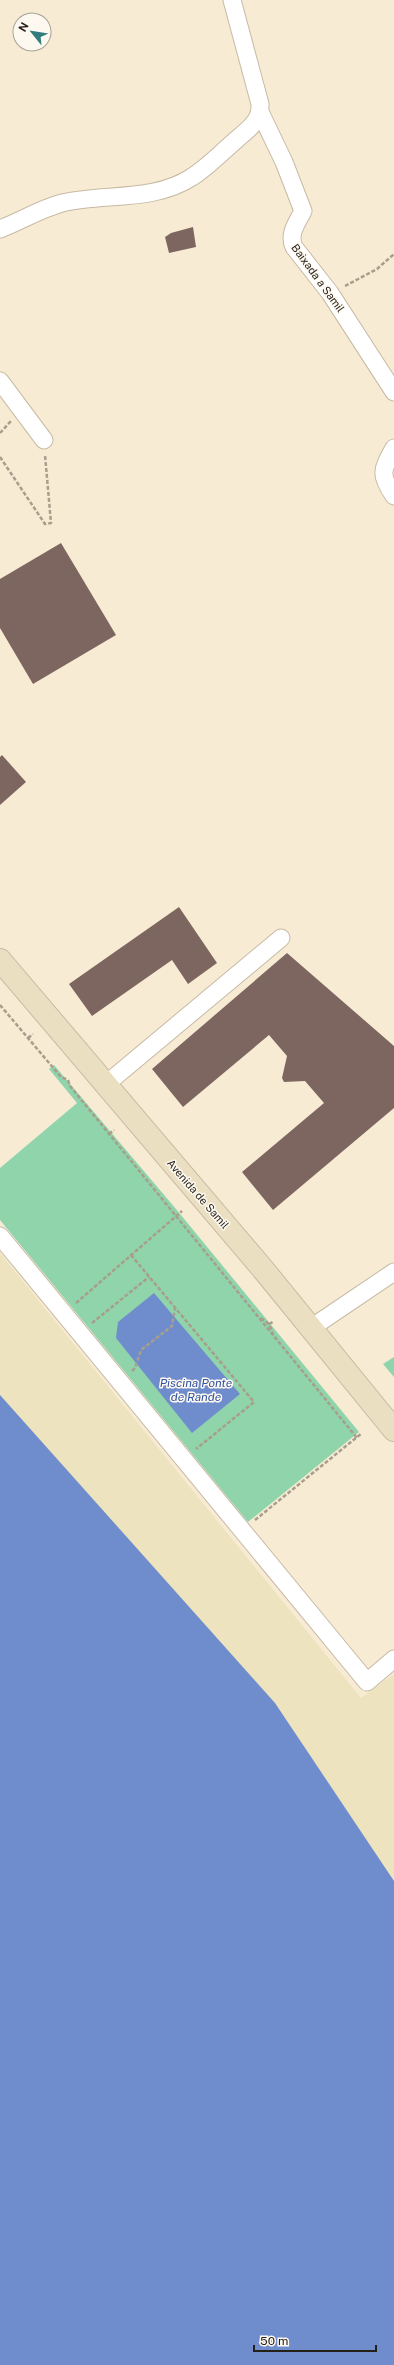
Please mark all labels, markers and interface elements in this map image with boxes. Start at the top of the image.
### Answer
north arrow [12,12,52,52]
text: N [16,20,31,34]
street label: Baixada a Samil [289,242,347,314]
street label: Avenida de Samil [165,1157,231,1231]
water label: Piscina Ponte de Rande [160,1376,233,1404]
scale bar [254,2327,376,2353]
text: 50 m [260,2334,288,2348]

